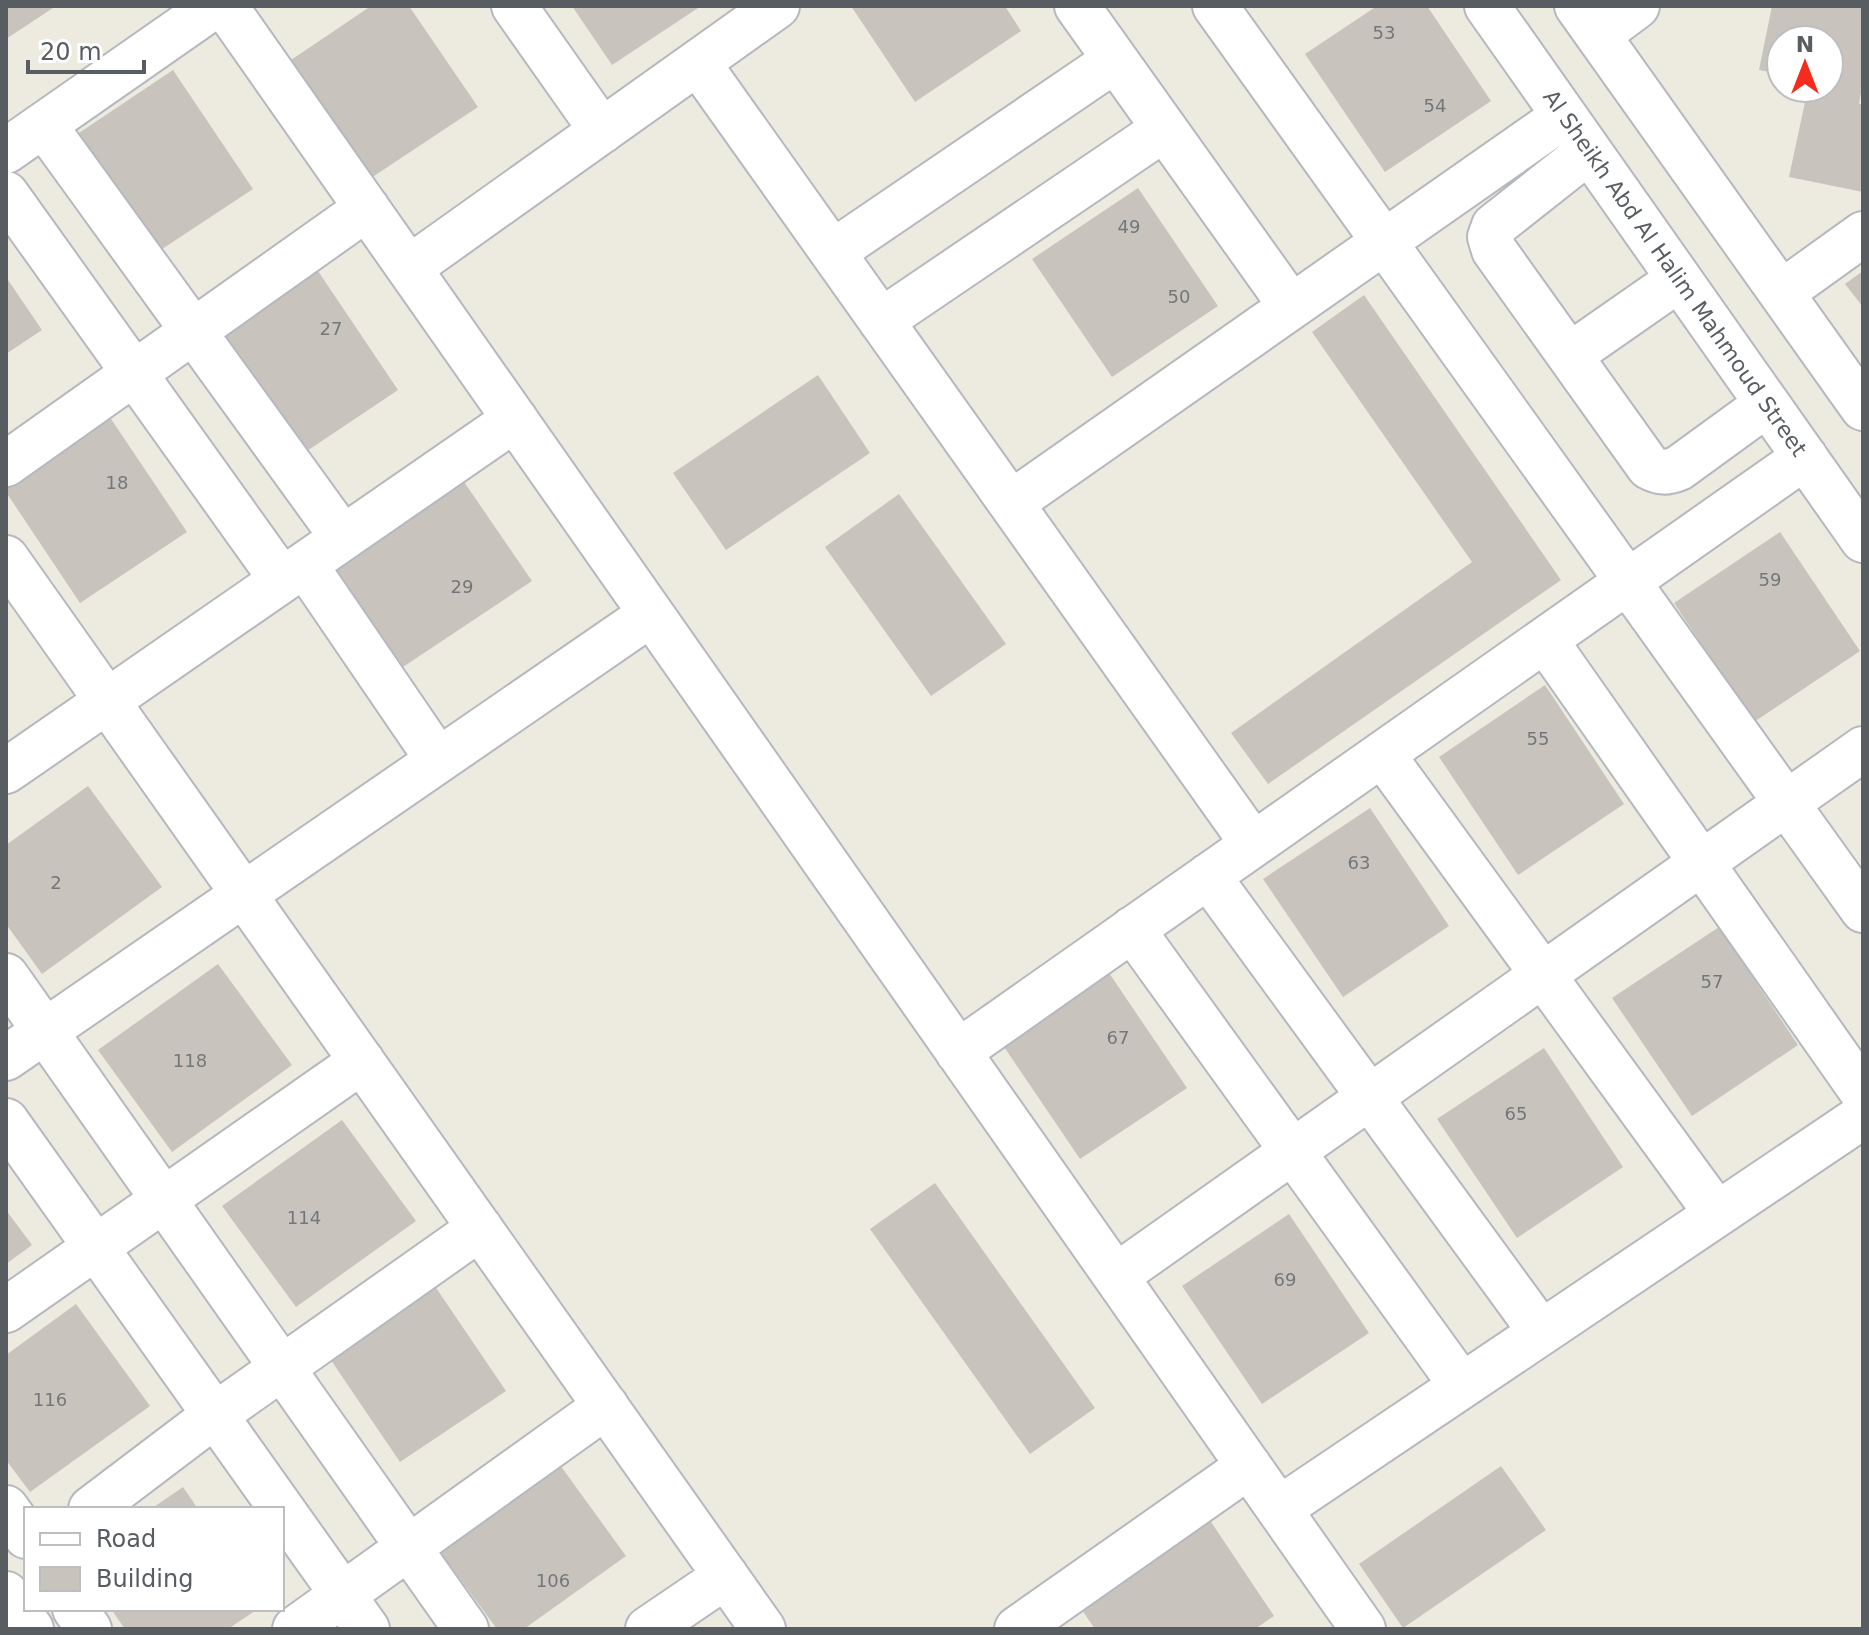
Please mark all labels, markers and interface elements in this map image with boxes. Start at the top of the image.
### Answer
house number: 53 [1373,22,1395,43]
scale bar [28,24,144,74]
north arrow [1765,24,1845,104]
text: N [1796,32,1814,57]
text: 20 m [40,38,102,66]
street label: Al Sheikh Abd Al Halim Mahmoud Street [1538,85,1812,461]
house number: 54 [1424,95,1446,116]
house number: 49 [1118,216,1140,237]
house number: 50 [1168,286,1190,307]
house number: 27 [320,318,342,339]
house number: 18 [106,472,128,493]
house number: 59 [1759,569,1781,590]
house number: 29 [451,576,473,597]
house number: 55 [1527,728,1549,749]
house number: 63 [1348,852,1370,873]
house number: 2 [50,872,62,893]
house number: 57 [1701,971,1723,992]
house number: 67 [1107,1027,1129,1048]
house number: 118 [173,1050,207,1071]
house number: 65 [1505,1103,1527,1124]
house number: 114 [287,1207,321,1228]
house number: 69 [1274,1269,1296,1290]
house number: 116 [33,1389,67,1410]
legend [24,1507,284,1611]
text: Road [96,1525,156,1553]
text: Building [96,1565,193,1593]
house number: 106 [536,1570,570,1591]

